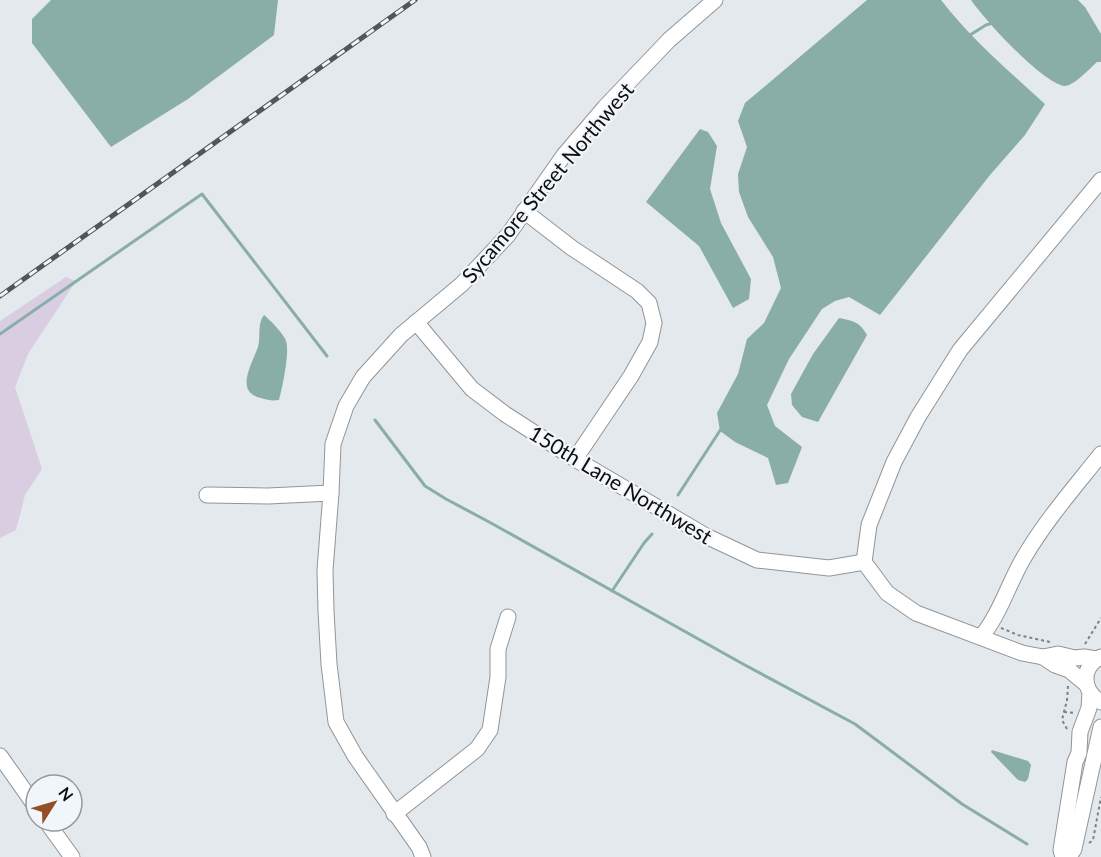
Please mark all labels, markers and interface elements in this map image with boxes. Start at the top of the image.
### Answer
street label: Sycamore Street Northwest [456,76,638,287]
street label: 150th Lane Northwest [525,419,717,549]
north arrow [24,773,84,833]
text: N [55,783,78,804]

